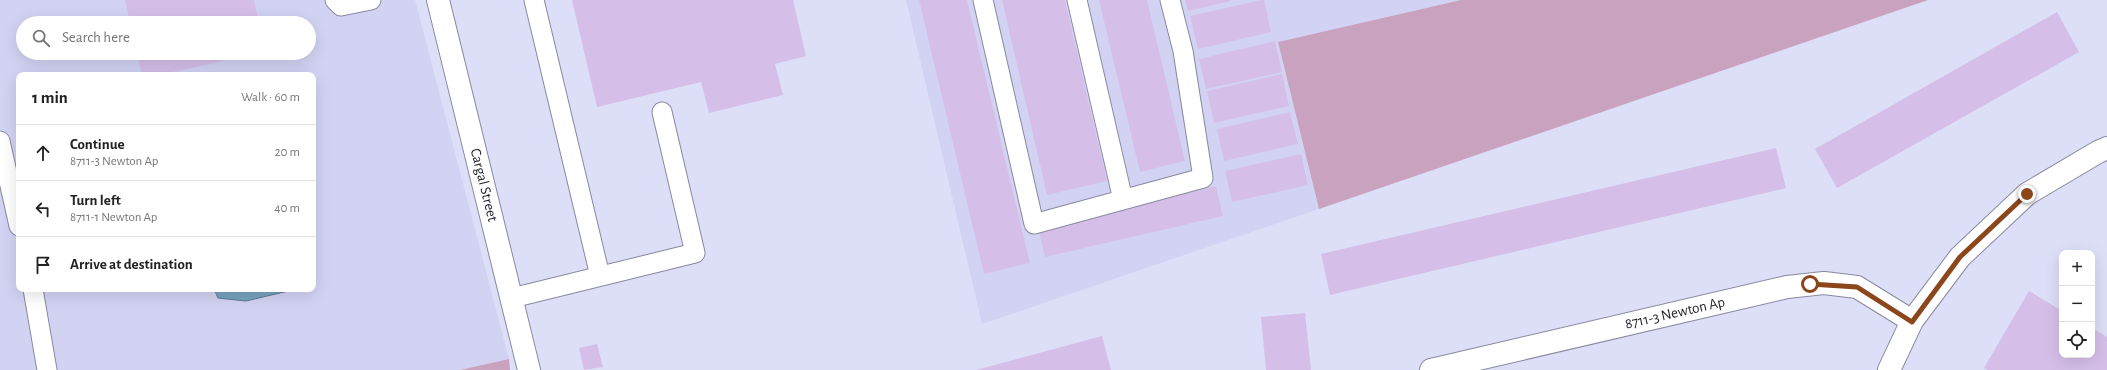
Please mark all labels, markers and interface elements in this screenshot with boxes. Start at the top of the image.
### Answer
search box [16,16,316,60]
icon: search [30,27,52,49]
text: Search here [62,30,130,45]
text: 1 min [32,89,68,106]
text: Walk · 60 m [241,91,300,104]
text: Continue [70,137,125,152]
icon: ahead [32,142,54,164]
text: 20 m [275,146,300,159]
street label: Cargal Street [468,147,500,223]
text: 8711-3 Newton Ap [70,155,158,168]
route end [2018,185,2036,203]
text: Turn left [70,193,121,208]
icon: left [32,198,54,220]
text: 40 m [274,202,300,215]
text: 8711-1 Newton Ap [70,211,157,224]
map controls [2059,250,2095,358]
button: + [2059,250,2095,286]
icon: arrive [32,254,54,276]
text: Arrive at destination [70,257,193,272]
route start [1801,275,1819,293]
button: − [2059,286,2095,322]
street label: 8711-3 Newton Ap [1624,294,1726,332]
button: locate [2059,322,2095,358]

